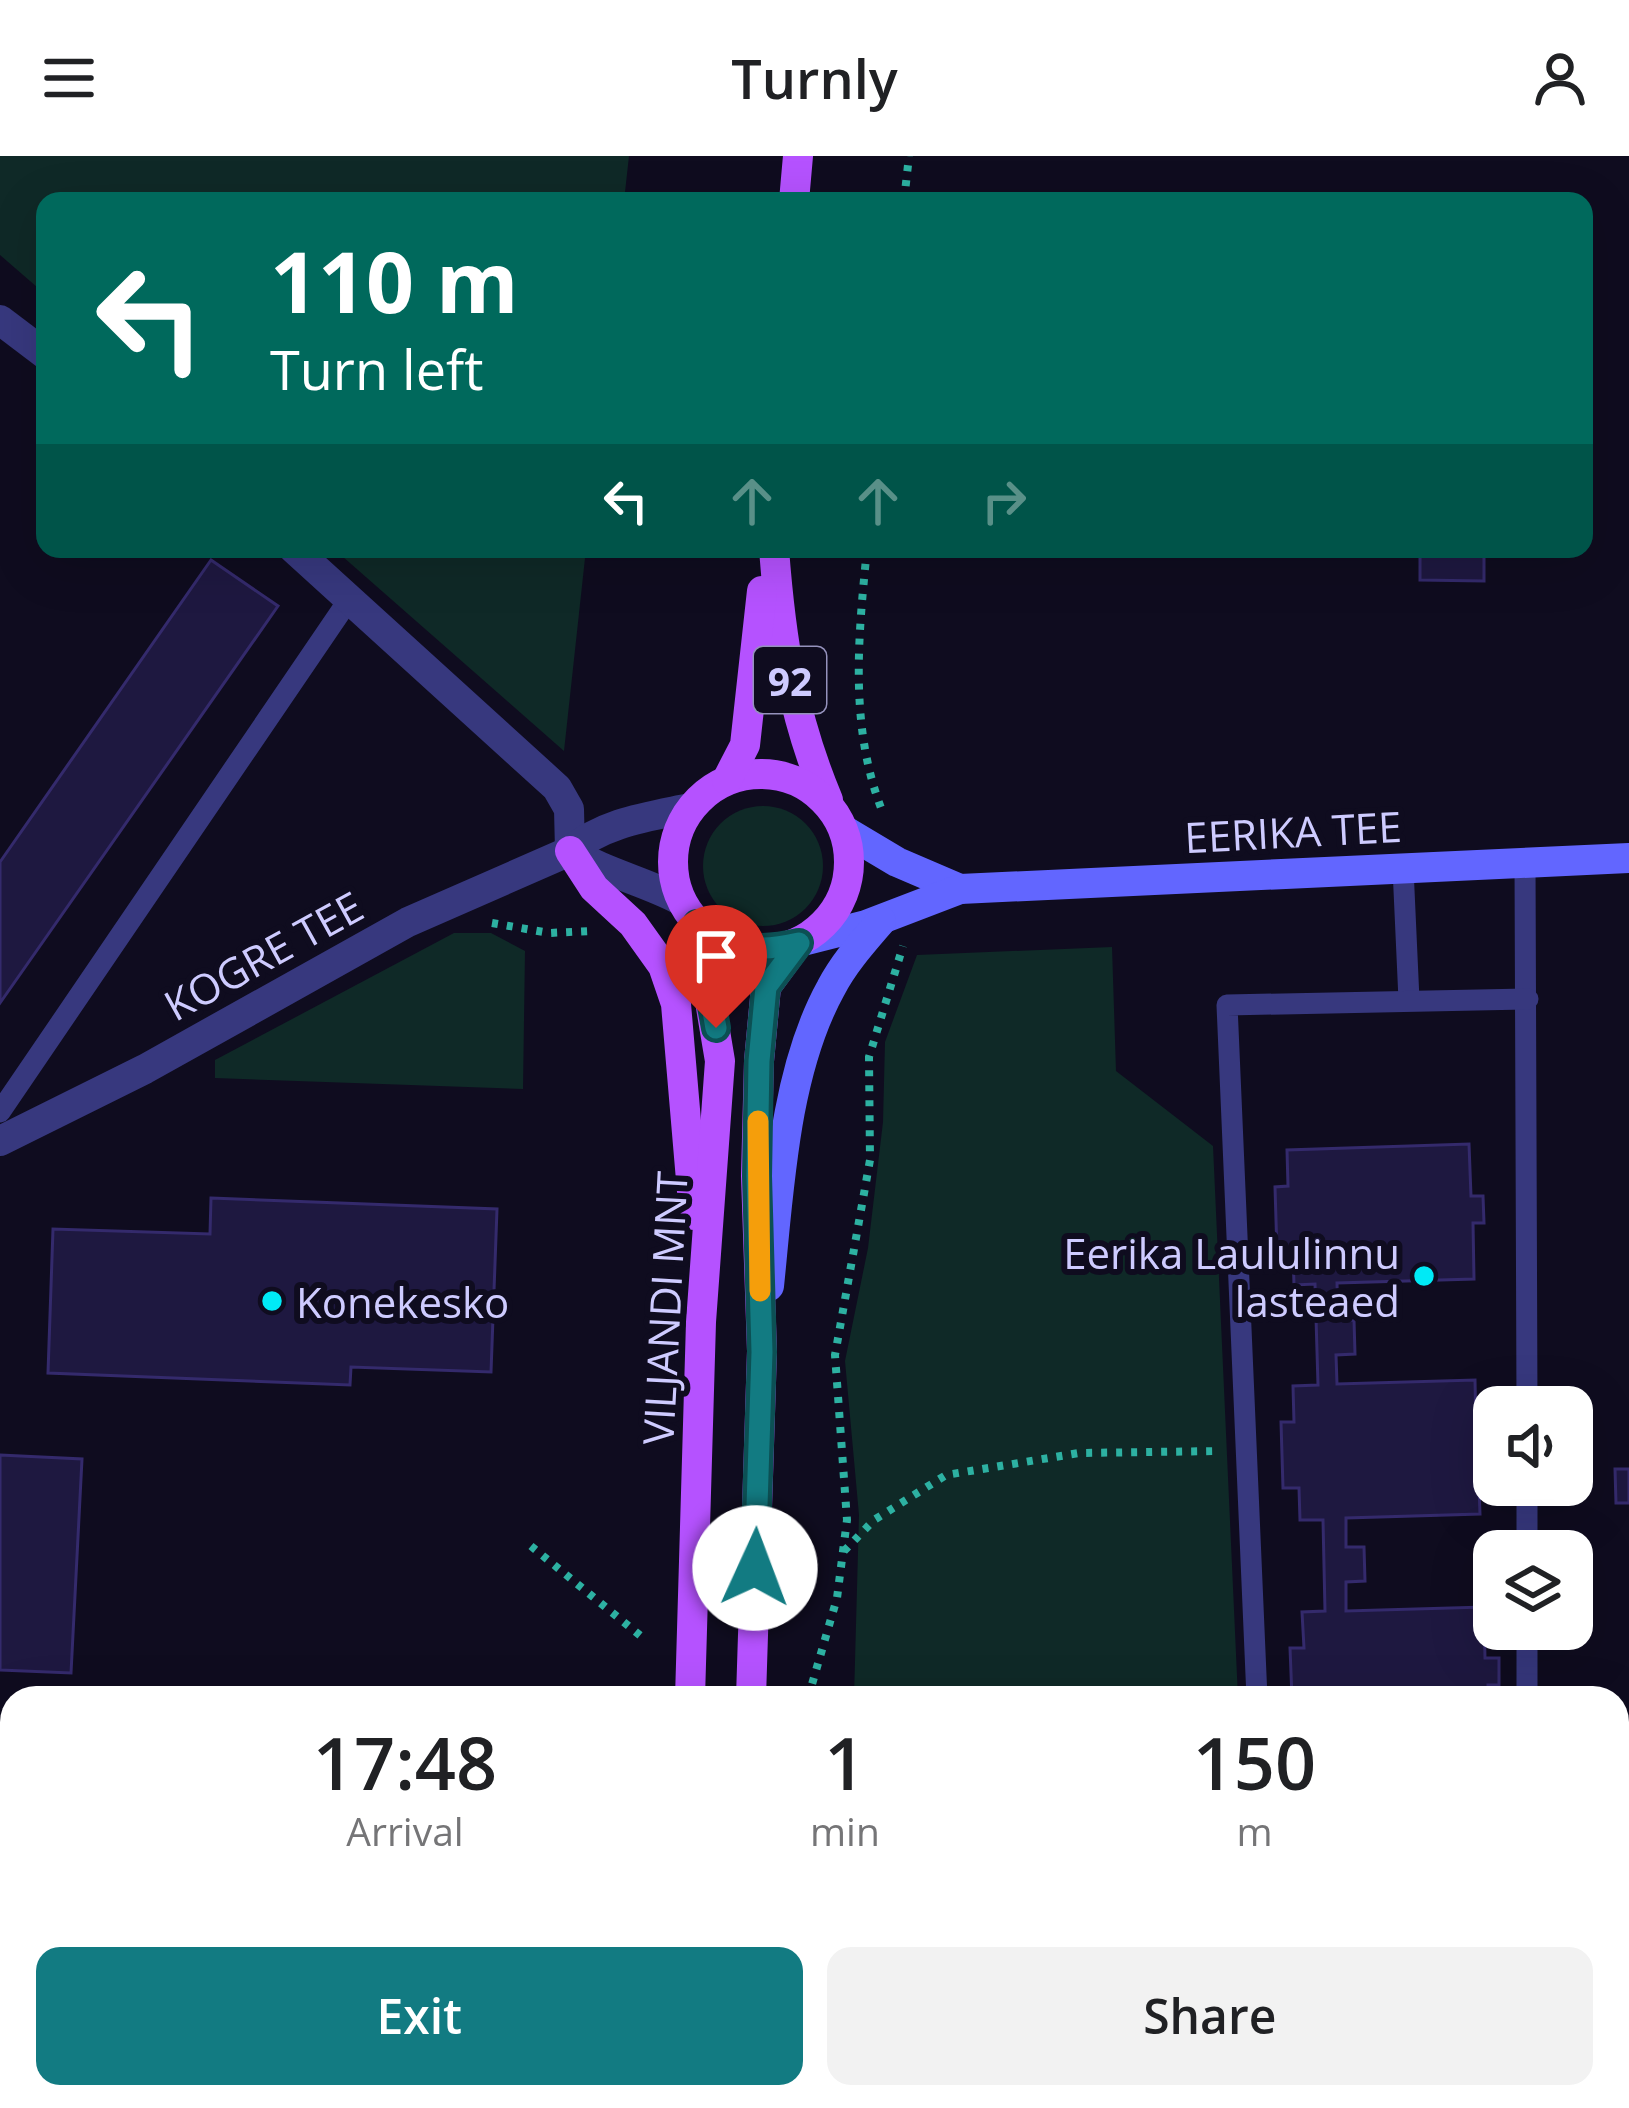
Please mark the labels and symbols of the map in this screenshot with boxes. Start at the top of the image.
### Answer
road number: 92 [754,647,826,713]
street label: EERIKA TEE [1183,797,1403,865]
street label: KOGRE TEE [153,877,373,1033]
pin [665,905,767,1028]
street label: VILJANDI MNT [628,1170,700,1446]
place label: Eerika Laululinnu lasteaed [1063,1224,1400,1329]
marker: Eerika Laululinnu lasteaed [1411,1263,1437,1289]
place label: Konekesko [296,1273,509,1330]
marker: Konekesko [259,1288,285,1314]
position arrow [692,1505,818,1631]

